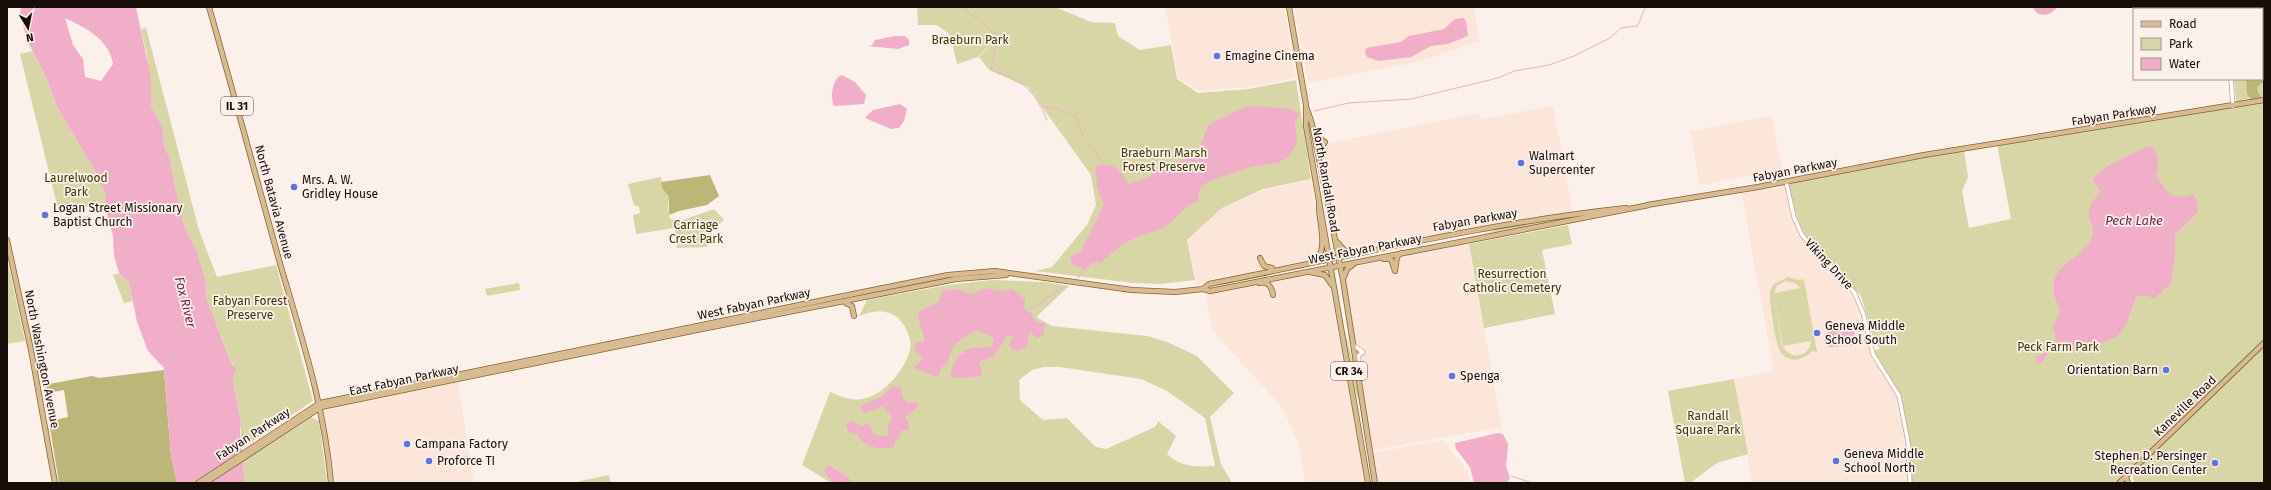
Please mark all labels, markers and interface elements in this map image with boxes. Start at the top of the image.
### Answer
north arrow [8,8,48,48]
legend [2133,8,2263,80]
text: Road [2169,17,2197,31]
text: N [25,30,34,44]
park label: Braeburn Park [931,33,1009,47]
text: Park [2169,37,2193,51]
place label: Emagine Cinema [1225,49,1315,63]
marker: Emagine Cinema [1212,51,1222,61]
text: Water [2169,57,2201,71]
road number: IL 31 [221,97,253,115]
street label: Fabyan Parkway [2071,101,2157,129]
street label: North Randall Road [1310,126,1342,234]
street label: North Batavia Avenue [252,143,296,261]
park label: Braeburn Marsh Forest Preserve [1121,146,1207,174]
place label: Walmart Supercenter [1529,149,1595,177]
street label: Fabyan Parkway [1752,155,1838,185]
marker: Walmart Supercenter [1516,158,1526,168]
park label: Laurelwood Park [44,171,108,199]
place label: Mrs. A. W. Gridley House [302,173,378,201]
marker: Mrs. A. W. Gridley House [289,182,299,192]
place label: Logan Street Missionary Baptist Church [53,201,183,229]
street label: Fabyan Parkway [1432,206,1518,234]
marker: Logan Street Missionary Baptist Church [40,210,50,220]
water label: Peck Lake [2105,213,2163,228]
park label: Carriage Crest Park [669,218,724,246]
street label: West Fabyan Parkway [1307,231,1423,267]
street label: Viking Drive [1802,236,1856,292]
park label: Resurrection Catholic Cemetery [1463,267,1561,295]
water label: Fox River [172,275,199,330]
street label: West Fabyan Parkway [696,285,812,323]
street label: North Washington Avenue [22,289,62,429]
park label: Fabyan Forest Preserve [213,294,288,322]
place label: Geneva Middle School South [1825,319,1905,347]
marker: Geneva Middle School South [1812,328,1822,338]
park label: Peck Farm Park [2017,340,2100,354]
street label: East Fabyan Parkway [348,362,460,398]
road number: CR 34 [1331,362,1367,380]
place label: Orientation Barn [2067,363,2158,377]
marker: Orientation Barn [2161,365,2171,375]
place label: Spenga [1460,369,1500,383]
marker: Spenga [1447,371,1457,381]
street label: Kaneville Road [2151,373,2219,439]
street label: Fabyan Parkway [213,405,293,463]
park label: Randall Square Park [1676,409,1741,437]
place label: Campana Factory [415,437,508,451]
marker: Campana Factory [402,439,412,449]
place label: Geneva Middle School North [1844,447,1924,475]
place label: Stephen D. Persinger Recreation Center [2094,449,2207,477]
place label: Proforce TI [437,454,495,468]
marker: Proforce TI [424,456,434,466]
marker: Geneva Middle School North [1831,456,1841,466]
marker: Stephen D. Persinger Recreation Center [2210,458,2220,468]

